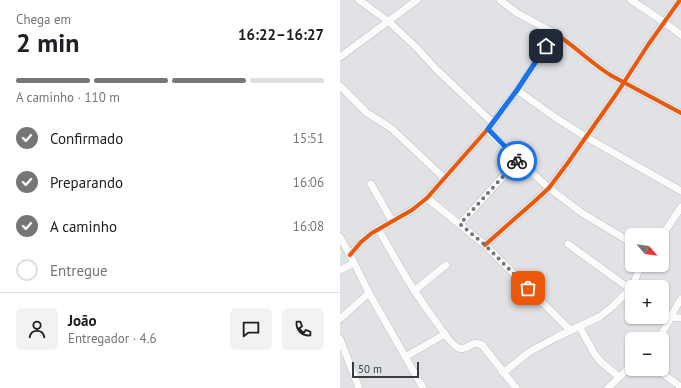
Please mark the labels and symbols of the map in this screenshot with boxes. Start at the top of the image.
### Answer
pin [529,29,563,63]
courier [497,141,537,181]
north arrow [625,228,669,272]
pin [511,271,545,305]
scale bar [352,360,419,379]

